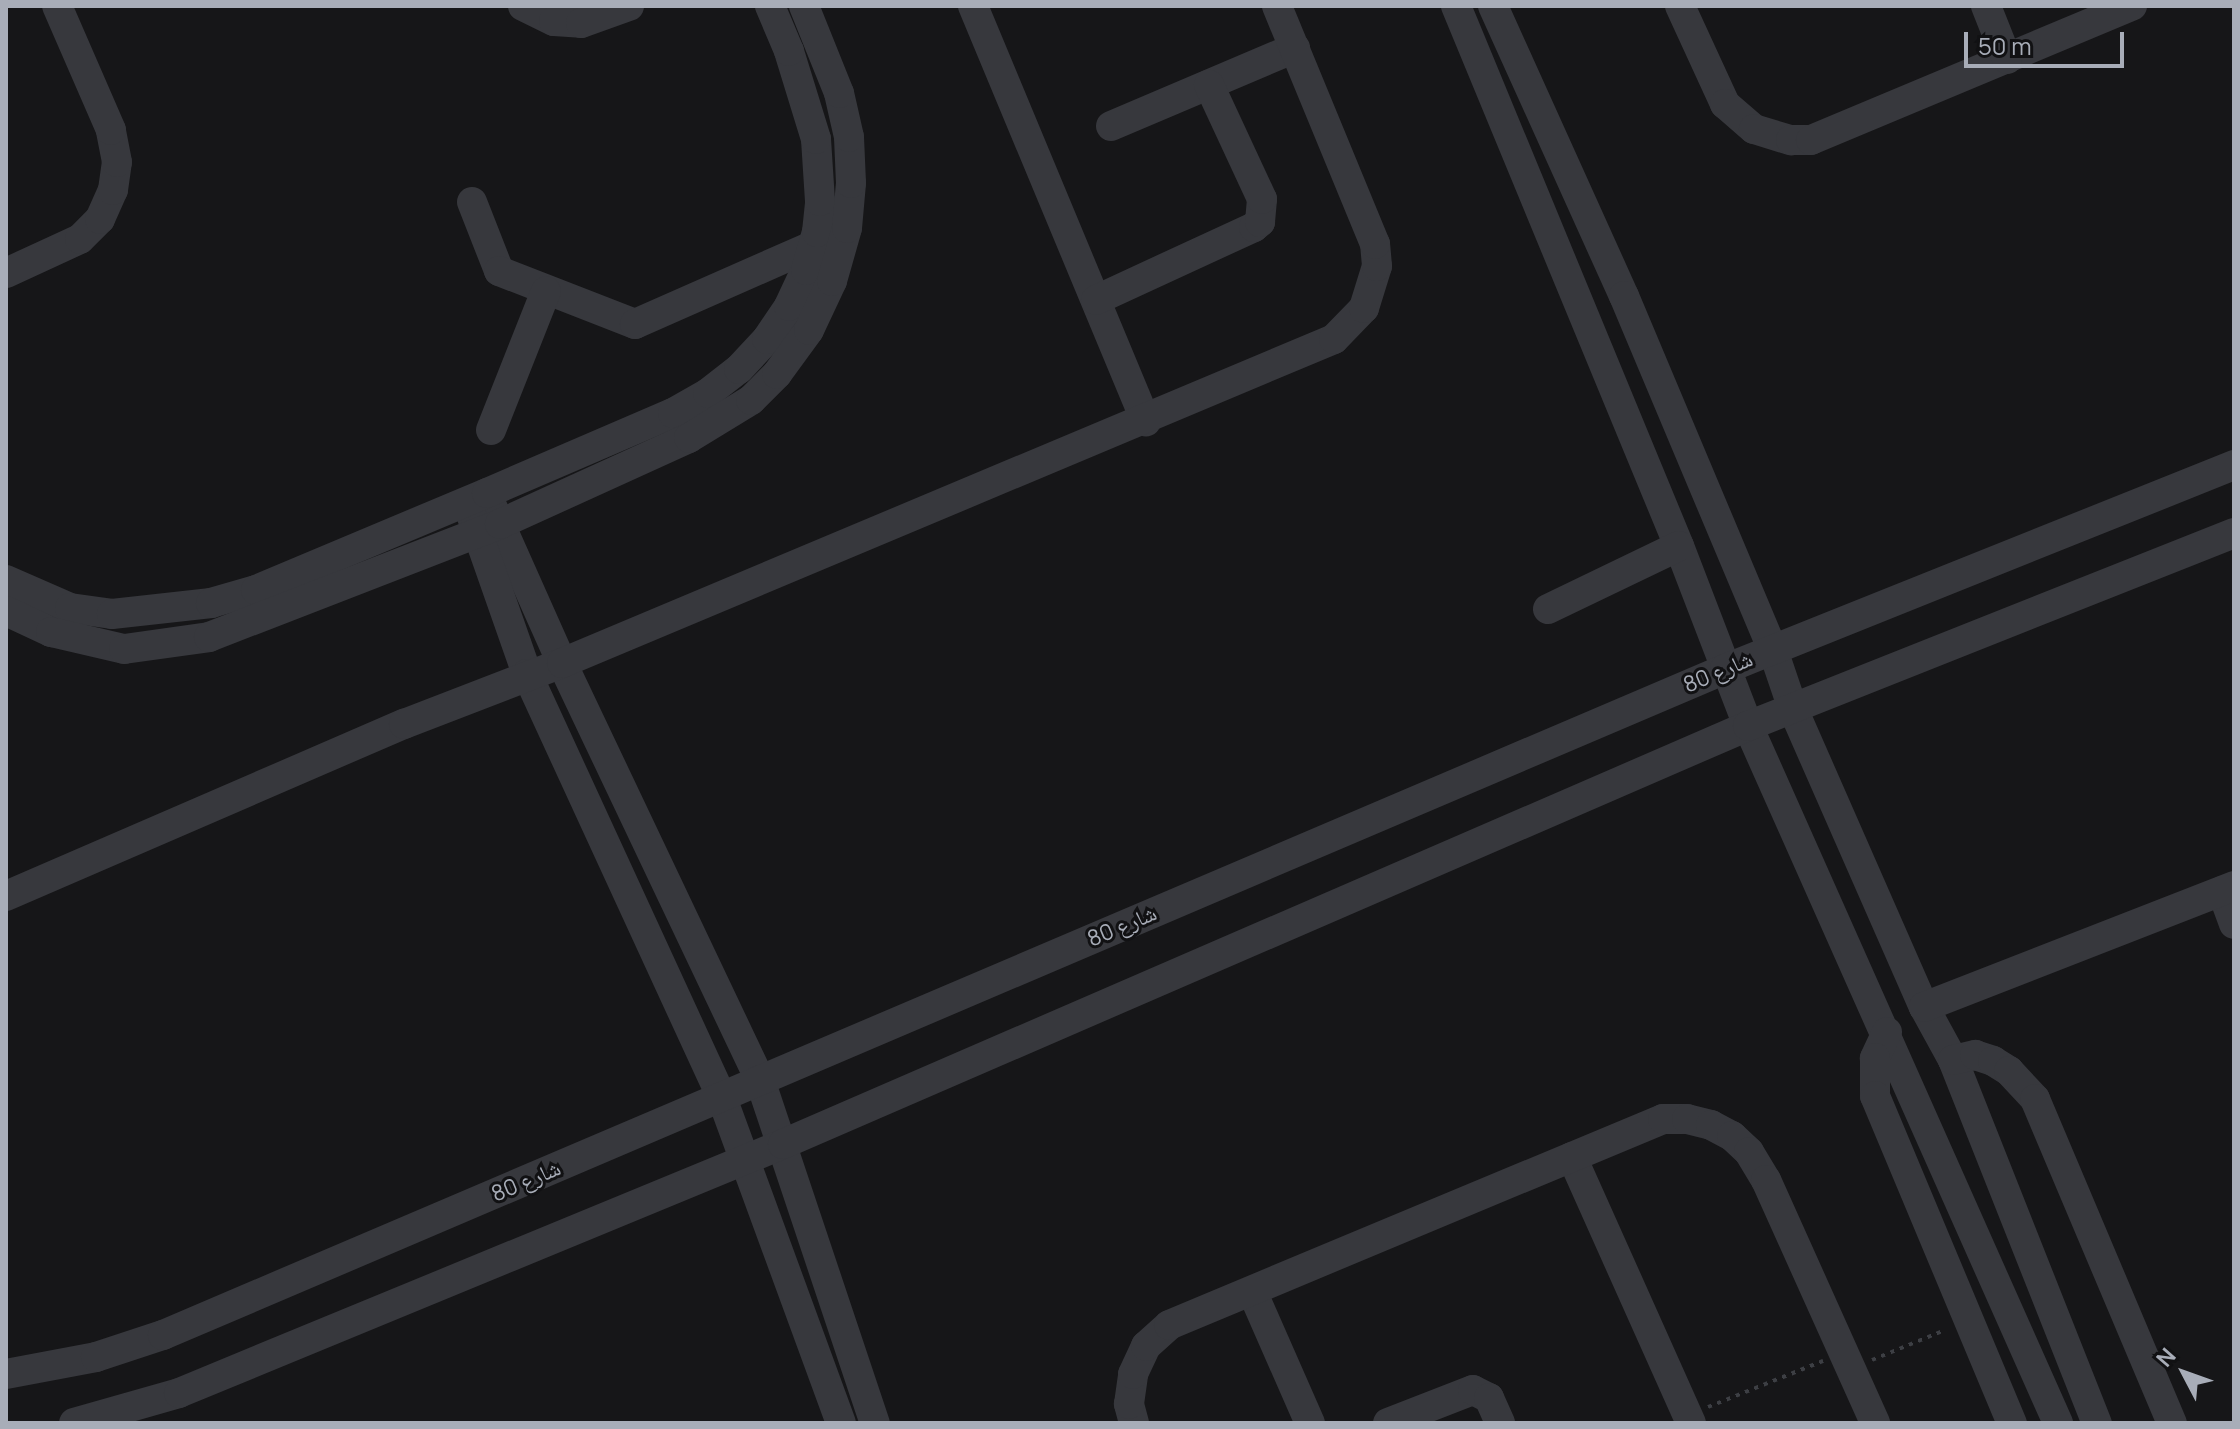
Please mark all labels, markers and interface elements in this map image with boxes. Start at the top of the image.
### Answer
scale bar [1968,16,2128,66]
text: 50 m [1978,29,2032,62]
street label: شارع 80 [1680,646,1756,698]
street label: شارع 80 [1084,900,1160,952]
street label: شارع 80 [488,1155,564,1207]
north arrow [2144,1333,2224,1413]
text: N [2149,1341,2182,1373]

